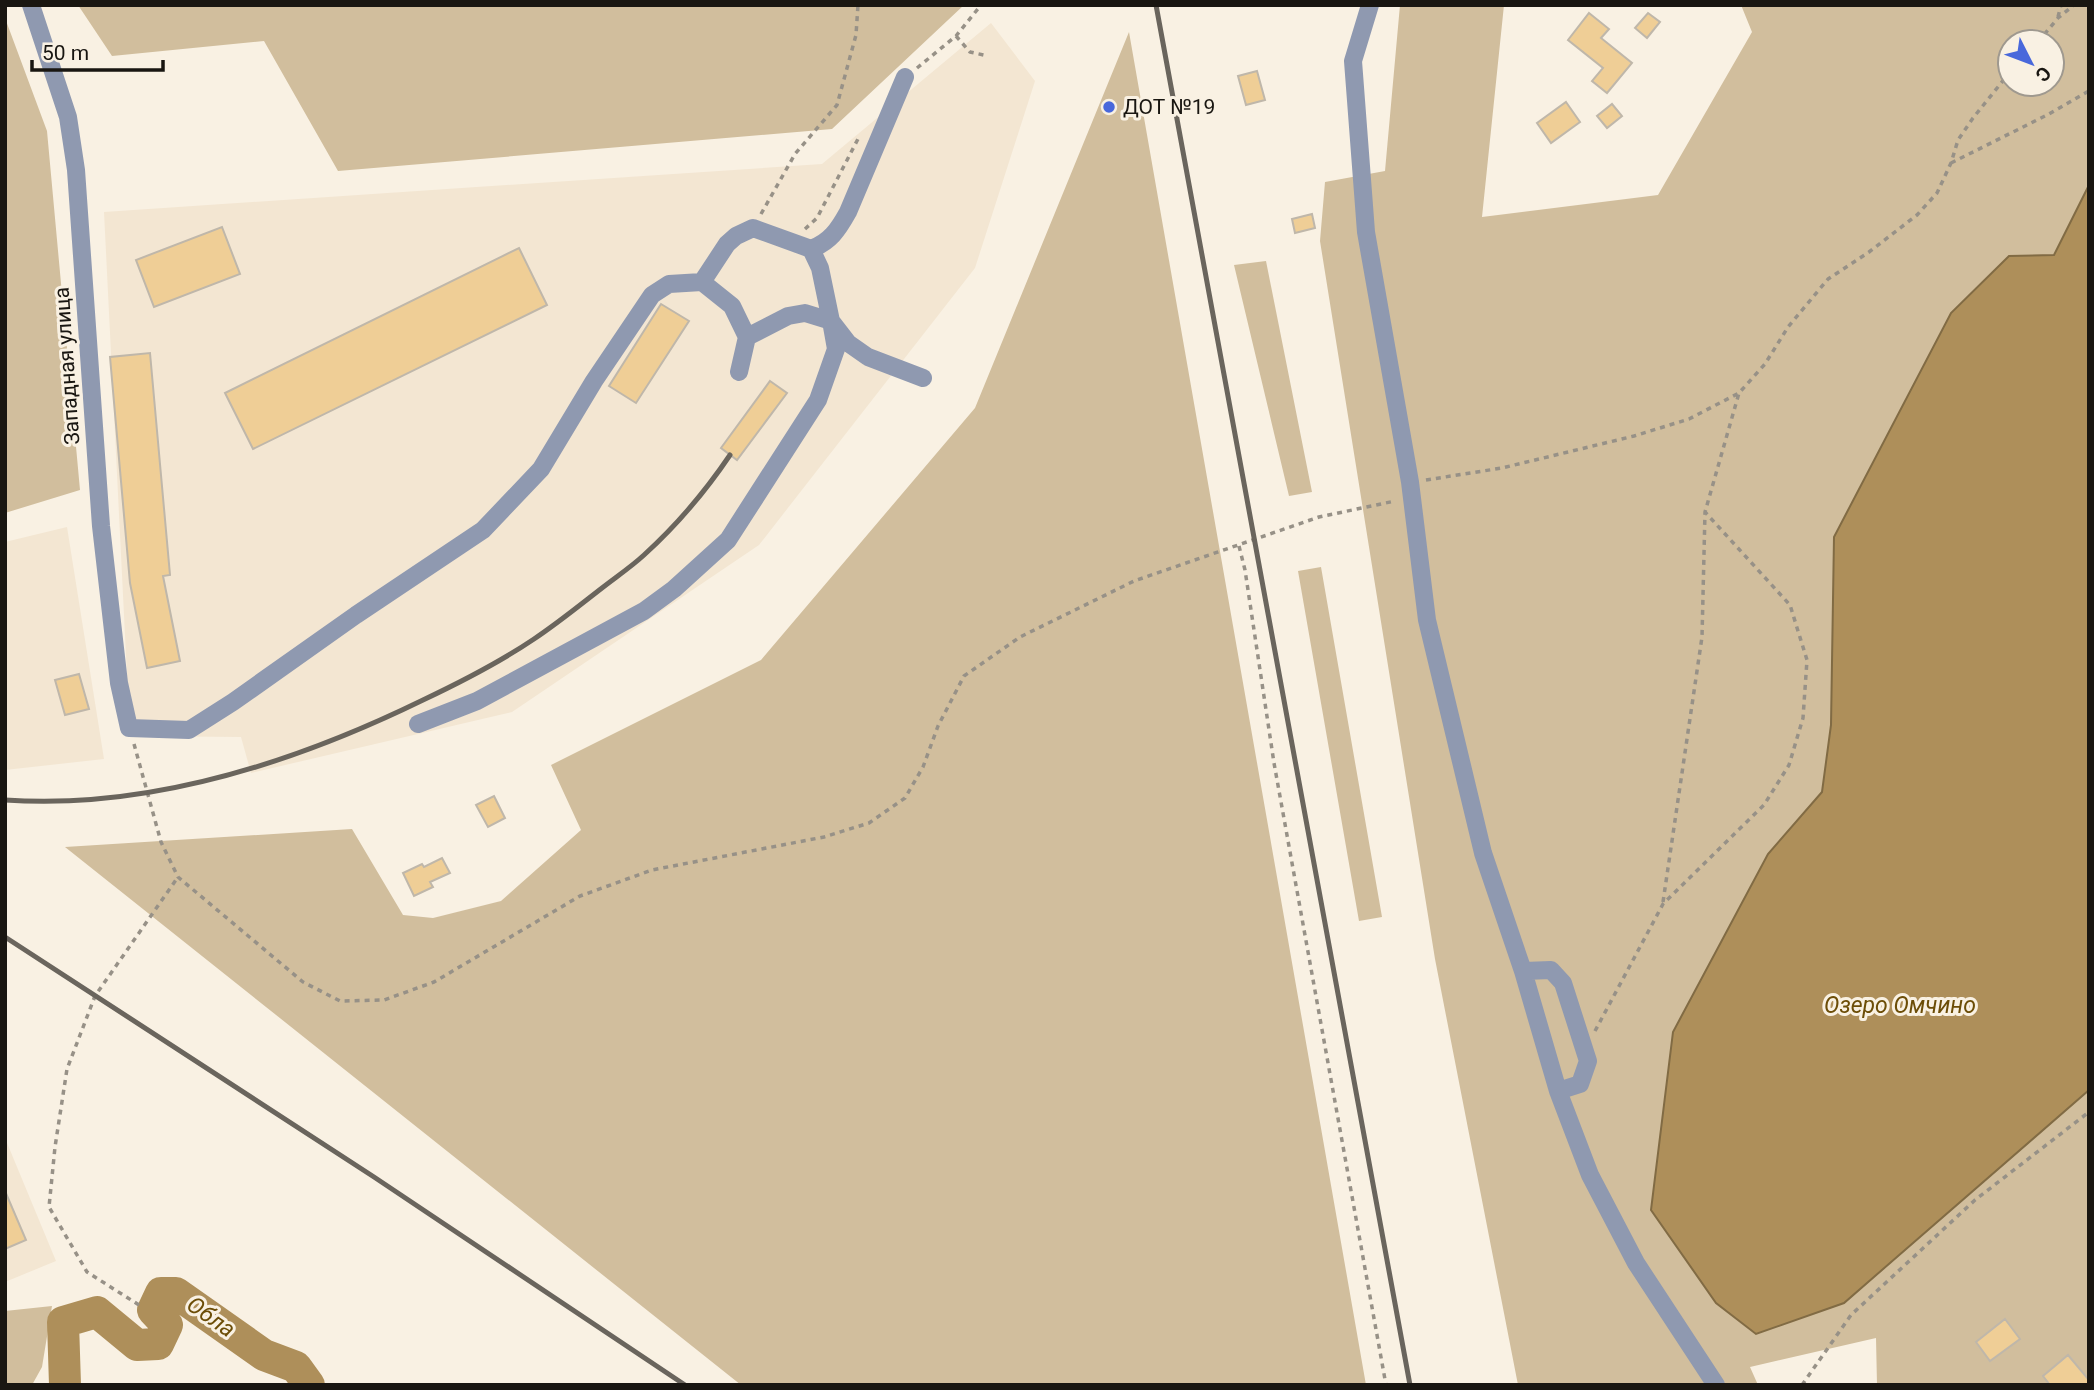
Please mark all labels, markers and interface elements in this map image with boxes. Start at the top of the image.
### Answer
scale bar [32,28,163,72]
north arrow [1996,28,2066,98]
text: 50 m [42,41,89,65]
text: С [2031,62,2056,86]
place label: ДОТ №19 [1123,95,1215,119]
marker: ДОТ №19 [1101,99,1117,115]
street label: Западная улица [50,286,84,446]
water label: Озеро Омчино [1824,992,1976,1019]
water label: Обла [182,1291,240,1343]

